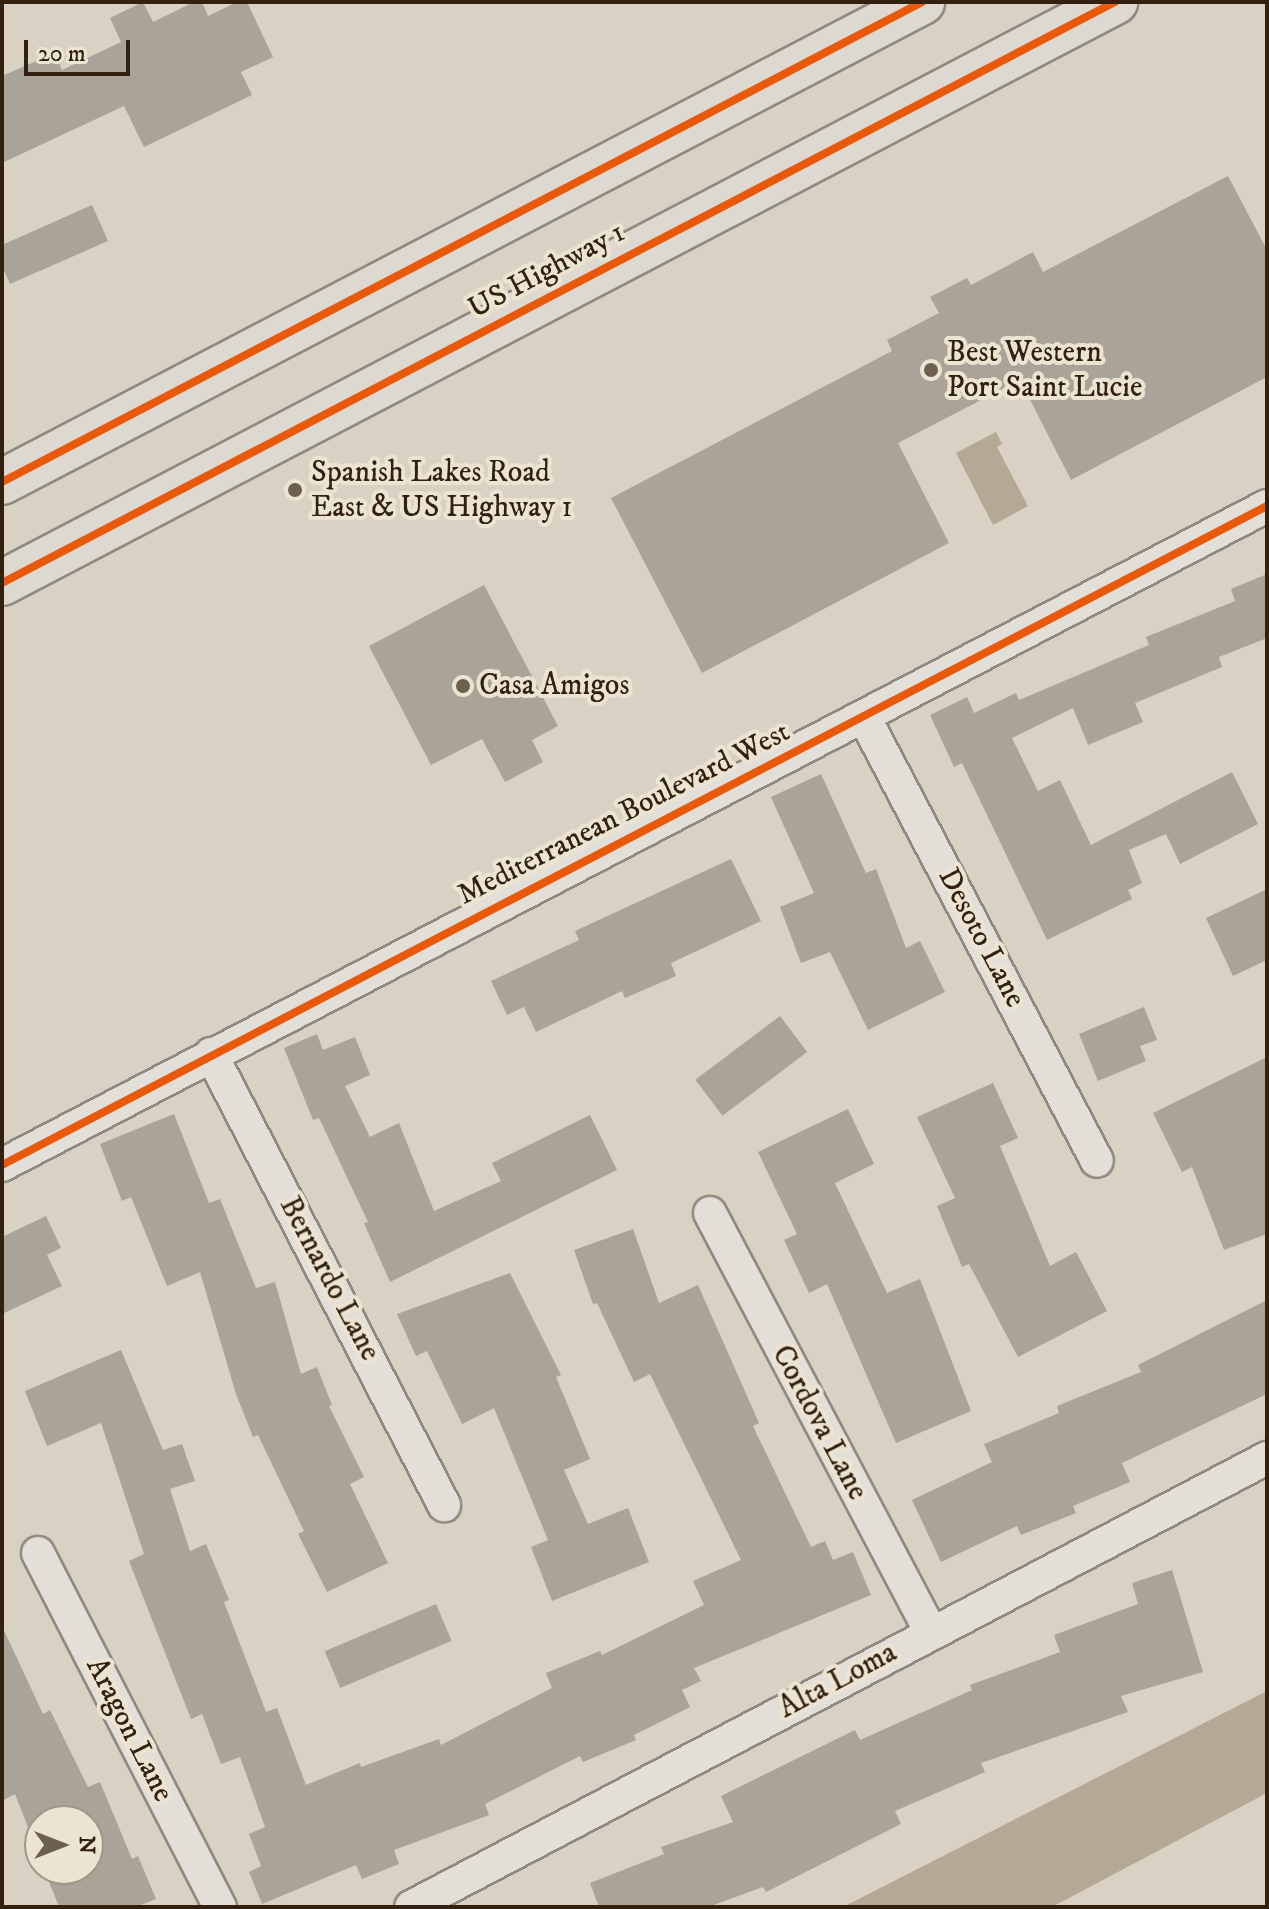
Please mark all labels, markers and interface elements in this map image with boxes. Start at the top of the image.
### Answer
scale bar [28,24,134,74]
text: 20 m [38,39,86,69]
street label: US Highway 1 [463,215,631,327]
place label: Best Western Port Saint Lucie [947,335,1142,406]
marker: Best Western Port Saint Lucie [922,361,940,379]
place label: Spanish Lakes Road East & US Highway 1 [311,455,572,526]
marker: Spanish Lakes Road East & US Highway 1 [286,481,304,499]
place label: Casa Amigos [479,668,629,704]
marker: Casa Amigos [454,677,472,695]
street label: Mediterranean Boulevard West [452,714,796,914]
street label: Desoto Lane [929,862,1033,1014]
street label: Bernardo Lane [271,1191,387,1367]
street label: Cordova Lane [763,1340,875,1506]
street label: Alta Loma [773,1635,903,1727]
street label: Aragon Lane [77,1652,181,1808]
north arrow [24,1805,104,1885]
text: N [73,1836,100,1854]

